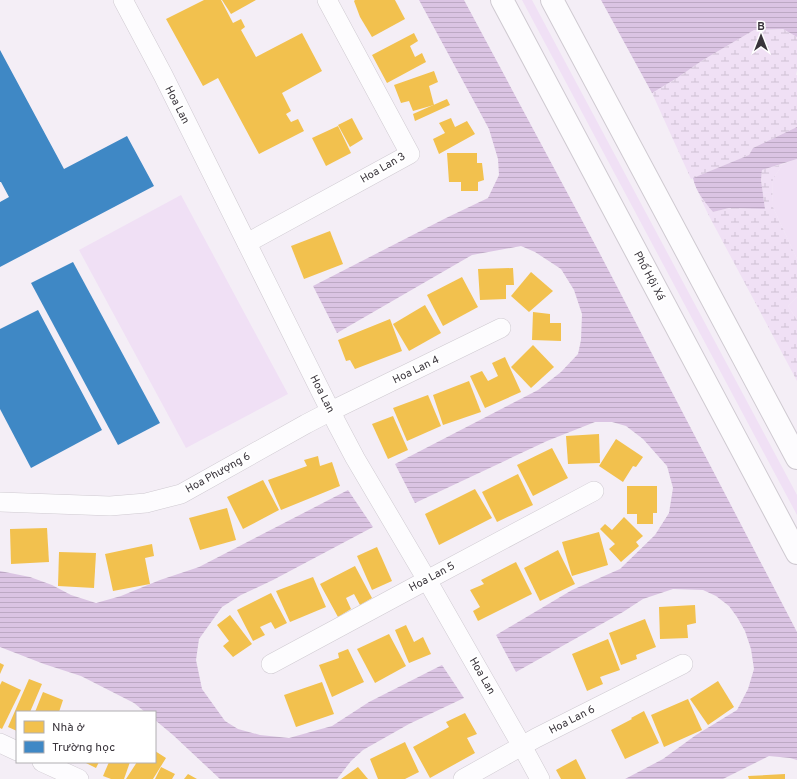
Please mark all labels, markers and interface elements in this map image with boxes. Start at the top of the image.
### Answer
north arrow [741,16,781,56]
text: B [757,20,765,34]
street label: Hoa Lan [162,84,192,126]
street label: Hoa Lan 3 [358,149,408,187]
street label: Phố Hội Xá [630,249,668,303]
street label: Hoa Lan 4 [390,353,442,387]
street label: Hoa Lan [307,373,337,415]
street label: Hoa Phượng 6 [183,449,253,497]
street label: Hoa Lan 5 [407,559,458,595]
street label: Hoa Lan [466,655,498,697]
street label: Hoa Lan 6 [547,702,597,738]
legend [16,711,156,763]
text: Nhà ở [52,720,84,736]
text: Trường học [52,740,115,756]

